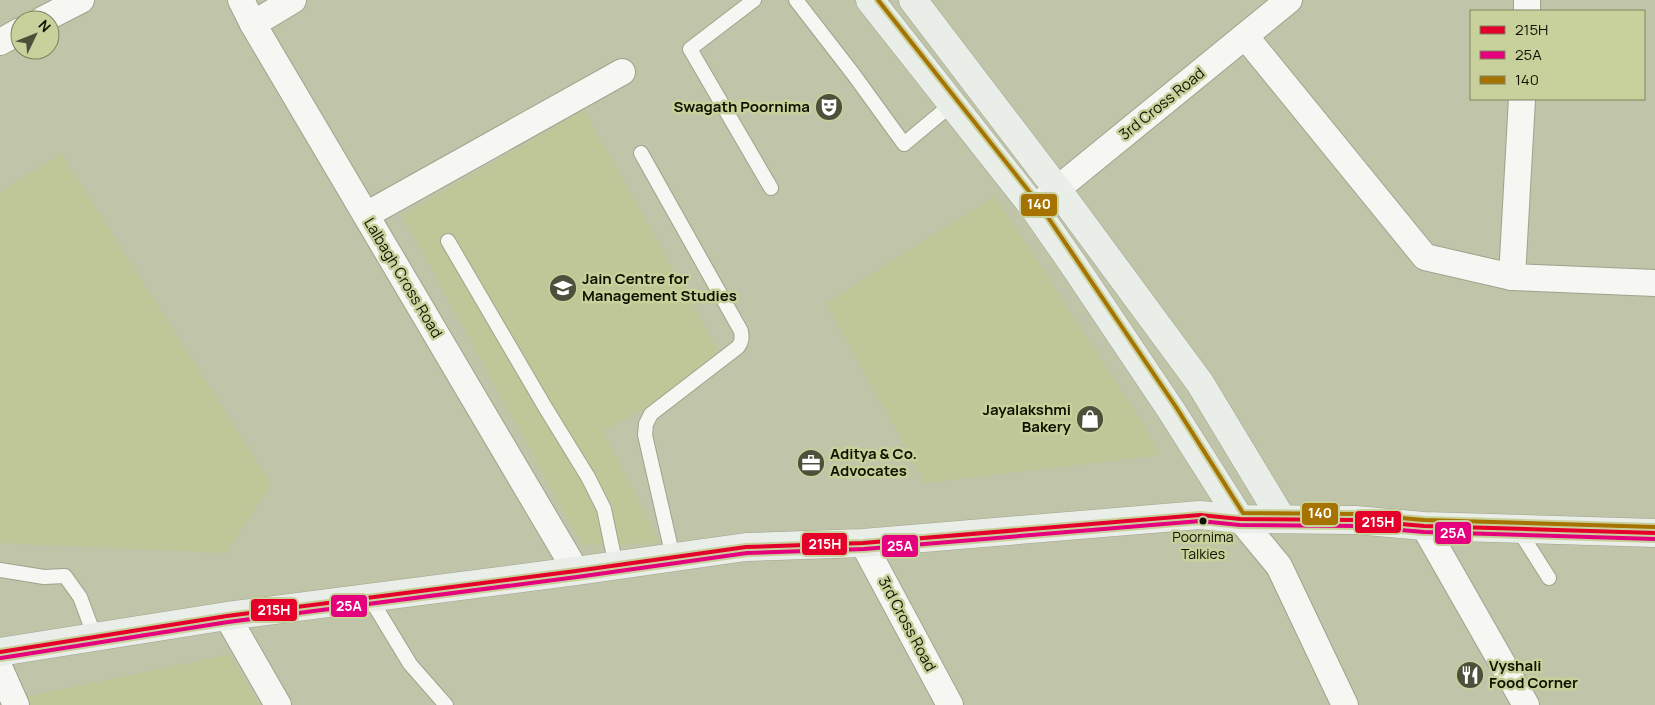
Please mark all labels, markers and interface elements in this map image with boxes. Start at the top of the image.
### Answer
north arrow [10,10,60,60]
legend [1470,10,1645,100]
text: N [34,16,55,36]
text: 215H [1515,19,1548,40]
text: 25A [1515,44,1542,65]
street label: 3rd Cross Road [1114,63,1209,145]
text: 140 [1515,69,1539,90]
theatre icon: Swagath Poornima [814,92,844,122]
place label: Swagath Poornima [673,96,810,117]
line badge: 140 [1020,193,1058,217]
text: 140 [1027,194,1051,213]
street label: Lalbagh Cross Road [359,214,448,342]
place label: Jain Centre for Management Studies [582,268,737,306]
school or university icon: Jain Centre for Management Studies [548,273,578,303]
place label: Jayalakshmi Bakery [983,399,1072,437]
shop icon: Jayalakshmi Bakery [1075,404,1105,434]
place label: Aditya & Co. Advocates [830,443,917,481]
office icon: Aditya & Co. Advocates [796,448,826,478]
line badge: 140 [1301,502,1339,526]
text: 140 [1308,503,1332,522]
line badge: 215H [1354,510,1402,534]
text: 215H [1362,512,1394,531]
marker: Poornima Talkies [1198,516,1208,526]
line badge: 25A [1434,521,1472,545]
text: 25A [1440,523,1467,542]
place label: Poornima Talkies [1172,527,1234,563]
line badge: 215H [801,532,848,556]
text: 215H [809,534,841,553]
line badge: 25A [881,534,919,558]
text: 25A [887,536,914,555]
street label: 3rd Cross Road [874,573,941,675]
line badge: 25A [330,594,368,618]
text: 25A [336,596,363,615]
line badge: 215H [250,598,298,622]
text: 215H [258,600,290,619]
place label: Vyshali Food Corner [1489,655,1578,693]
restaurant icon: Vyshali Food Corner [1455,660,1485,690]

